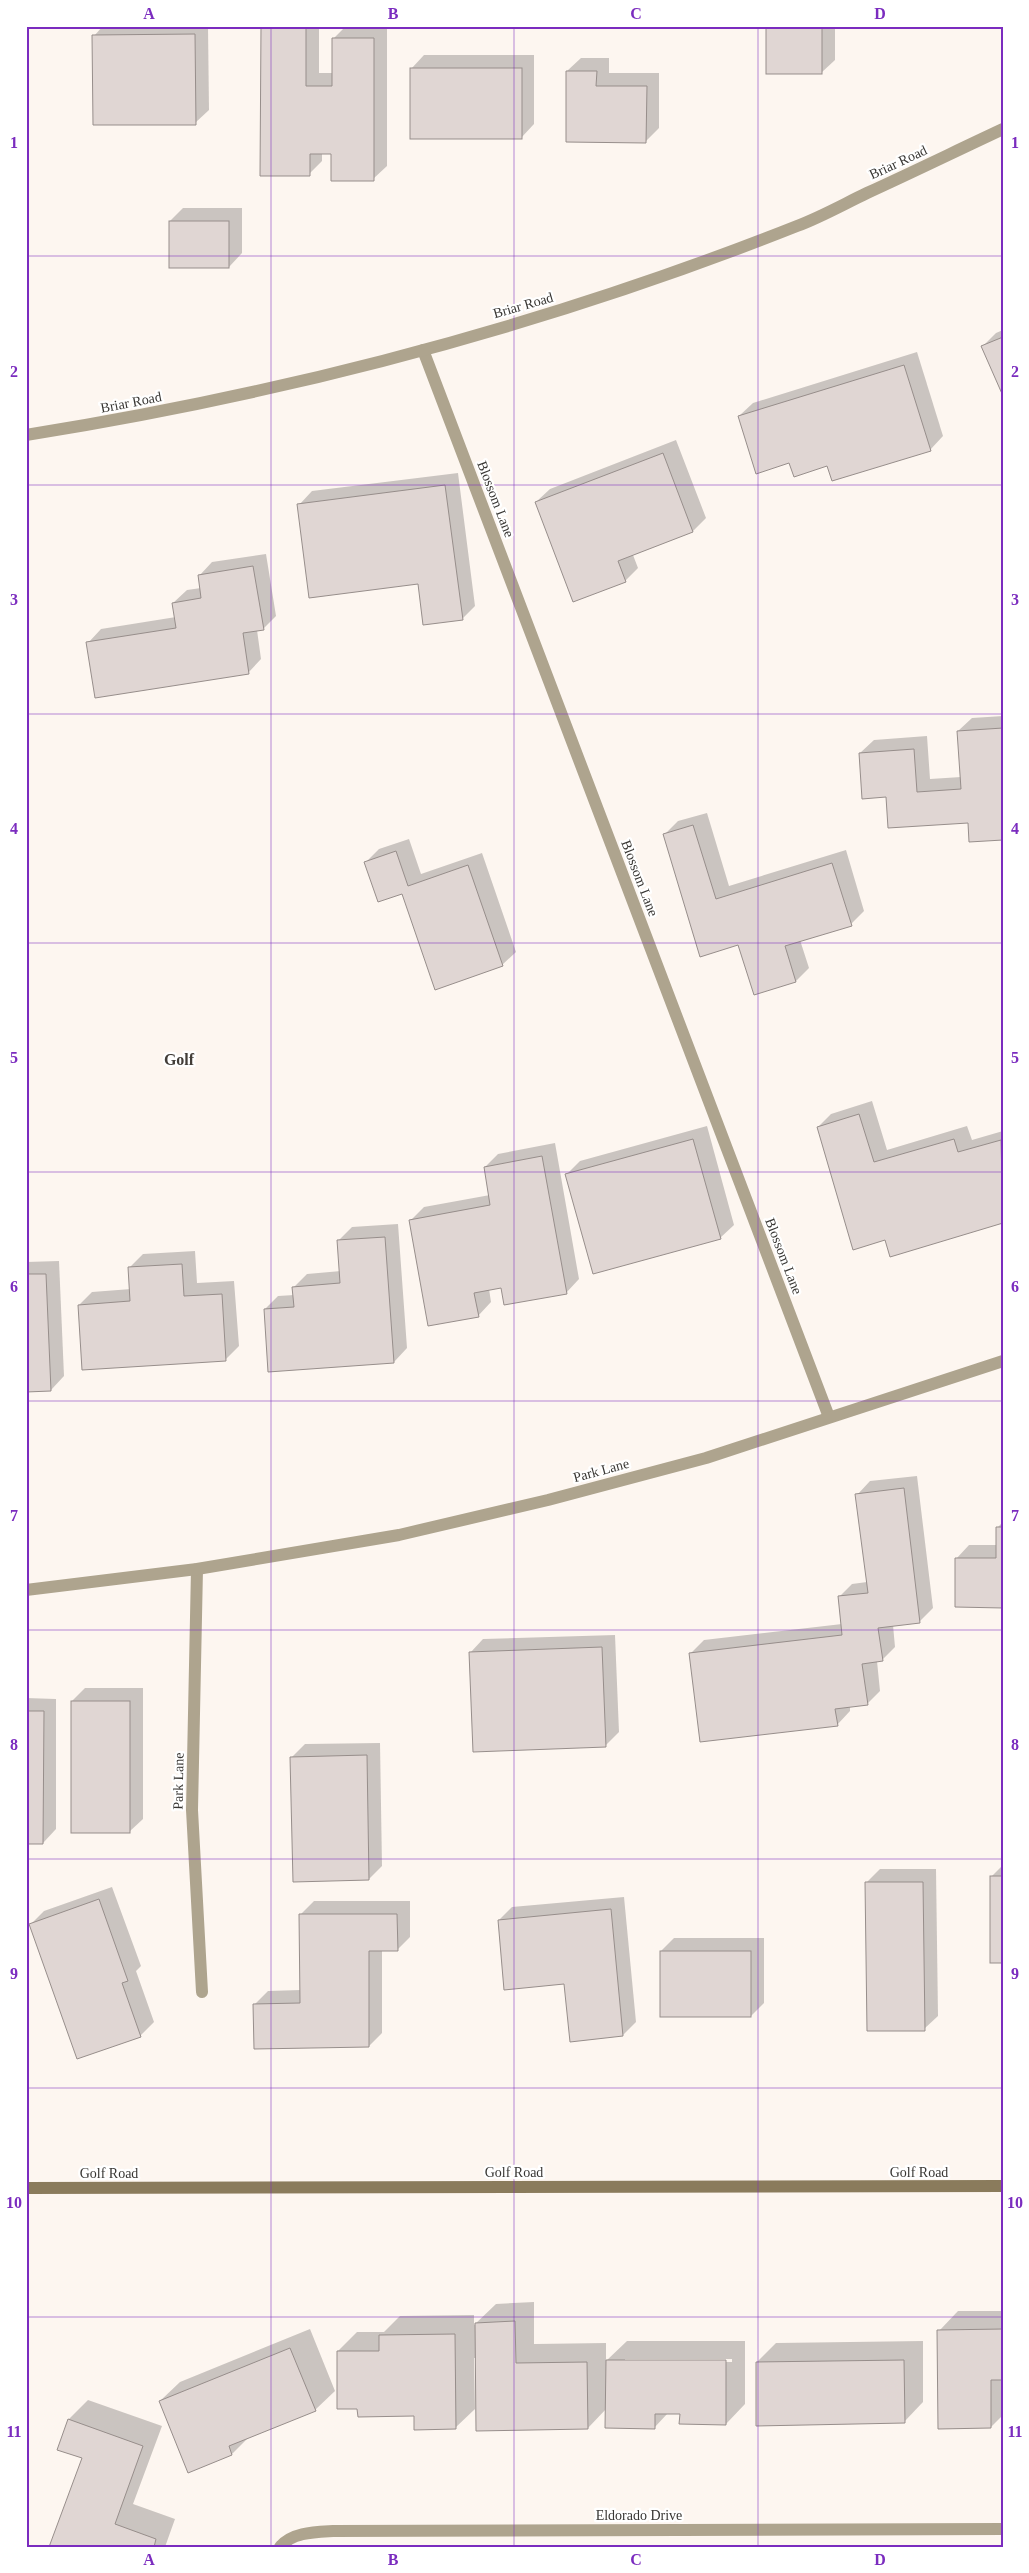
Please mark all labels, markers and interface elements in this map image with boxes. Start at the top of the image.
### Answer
text: A [143,5,155,22]
text: B [388,5,399,22]
text: C [630,5,642,22]
text: D [874,5,886,22]
text: 1 [10,134,18,151]
text: 1 [1011,134,1019,151]
street label: Briar Road [867,143,929,182]
street label: Briar Road [491,290,555,321]
text: 2 [10,363,18,380]
text: 2 [1011,363,1019,380]
street label: Briar Road [99,389,163,416]
street label: Blossom Lane [474,459,517,539]
text: 3 [10,591,18,608]
text: 3 [1011,591,1019,608]
text: 4 [10,820,18,837]
text: 4 [1011,820,1019,837]
street label: Blossom Lane [618,838,661,918]
text: 5 [10,1049,18,1066]
text: 5 [1011,1049,1019,1066]
district label: Golf [164,1051,195,1068]
street label: Blossom Lane [762,1216,805,1296]
text: 6 [10,1278,18,1295]
text: 6 [1011,1278,1019,1295]
street label: Park Lane [572,1456,631,1485]
text: 7 [10,1507,18,1524]
text: 7 [1011,1507,1019,1524]
text: 8 [10,1736,18,1753]
text: 8 [1011,1736,1019,1753]
street label: Park Lane [171,1752,186,1810]
text: 9 [10,1965,18,1982]
text: 9 [1011,1965,1019,1982]
street label: Golf Road [485,2165,543,2180]
street label: Golf Road [890,2165,948,2180]
street label: Golf Road [80,2166,138,2181]
text: 10 [6,2194,22,2211]
text: 10 [1007,2194,1023,2211]
text: 11 [6,2423,22,2440]
text: 11 [1007,2423,1023,2440]
street label: Eldorado Drive [596,2508,682,2523]
text: A [143,2551,155,2568]
text: B [388,2551,399,2568]
text: C [630,2551,642,2568]
text: D [874,2551,886,2568]

